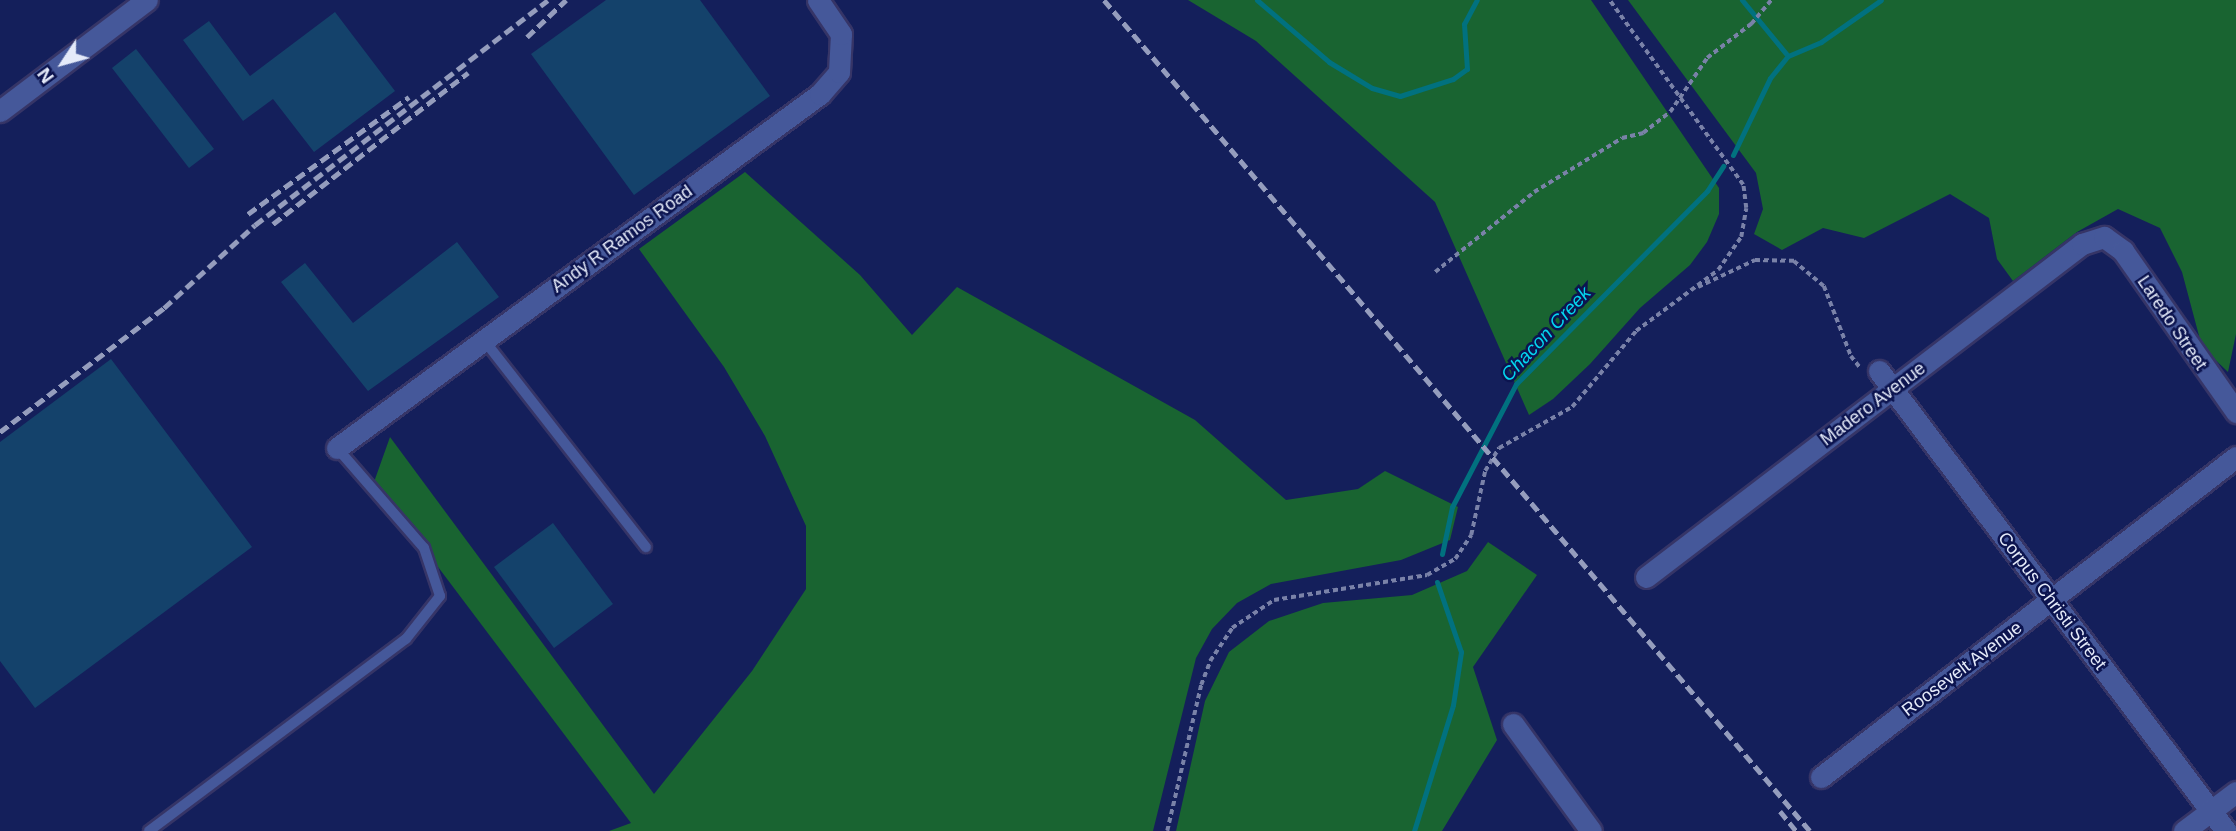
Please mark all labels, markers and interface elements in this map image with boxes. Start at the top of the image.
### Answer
north arrow [28,28,98,98]
text: N [33,64,58,87]
street label: Andy R Ramos Road [547,181,697,297]
street label: Laredo Street [2133,272,2211,374]
water label: Chacon Creek [1496,282,1596,386]
street label: Madero Avenue [1816,357,1930,451]
street label: Corpus Christi Street [1993,528,2111,674]
street label: Roosevelt Avenue [1897,617,2027,721]

